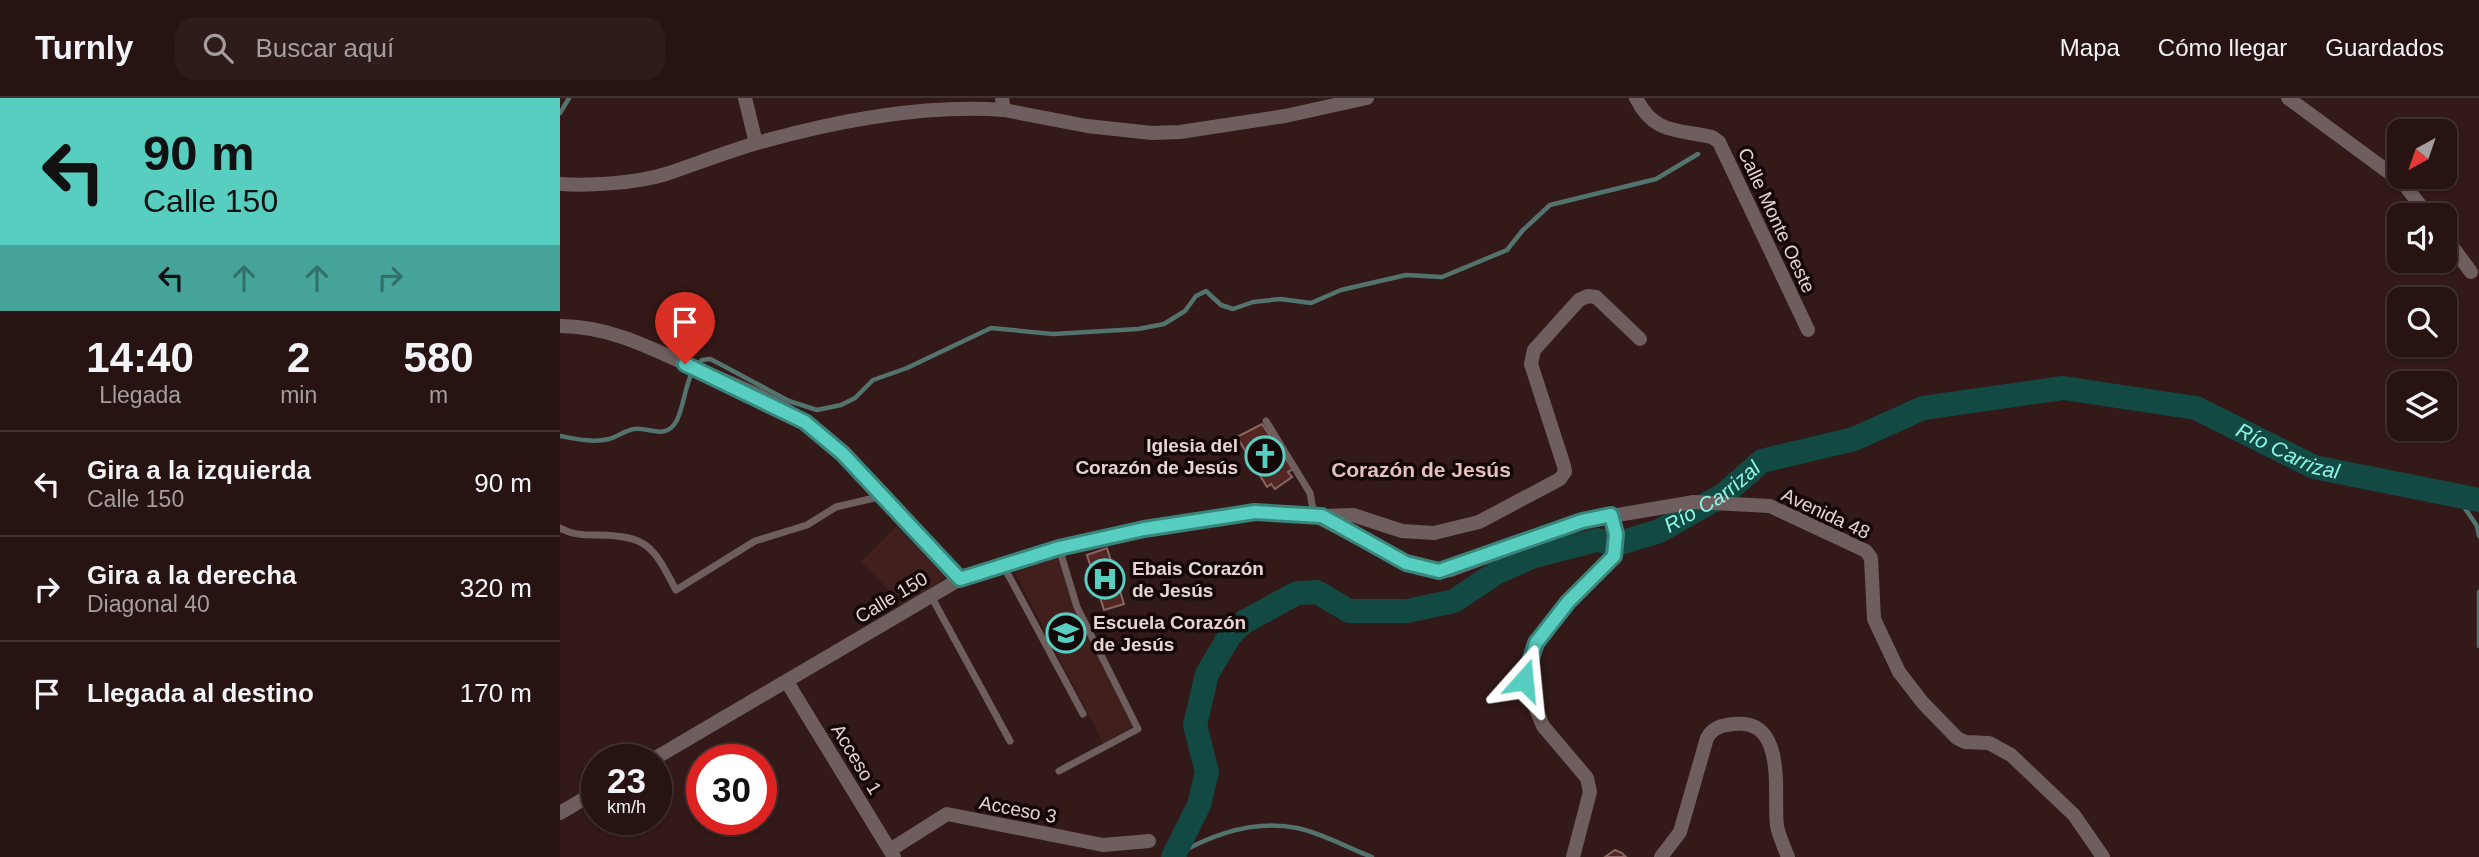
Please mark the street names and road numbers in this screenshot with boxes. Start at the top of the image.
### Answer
street label: Calle Monte Oeste [1734,144,1819,296]
street label: Avenida 48 [1778,484,1873,543]
street label: Calle 150 [851,568,931,627]
street label: Acceso 1 [827,720,886,798]
street label: Acceso 3 [978,792,1058,827]

